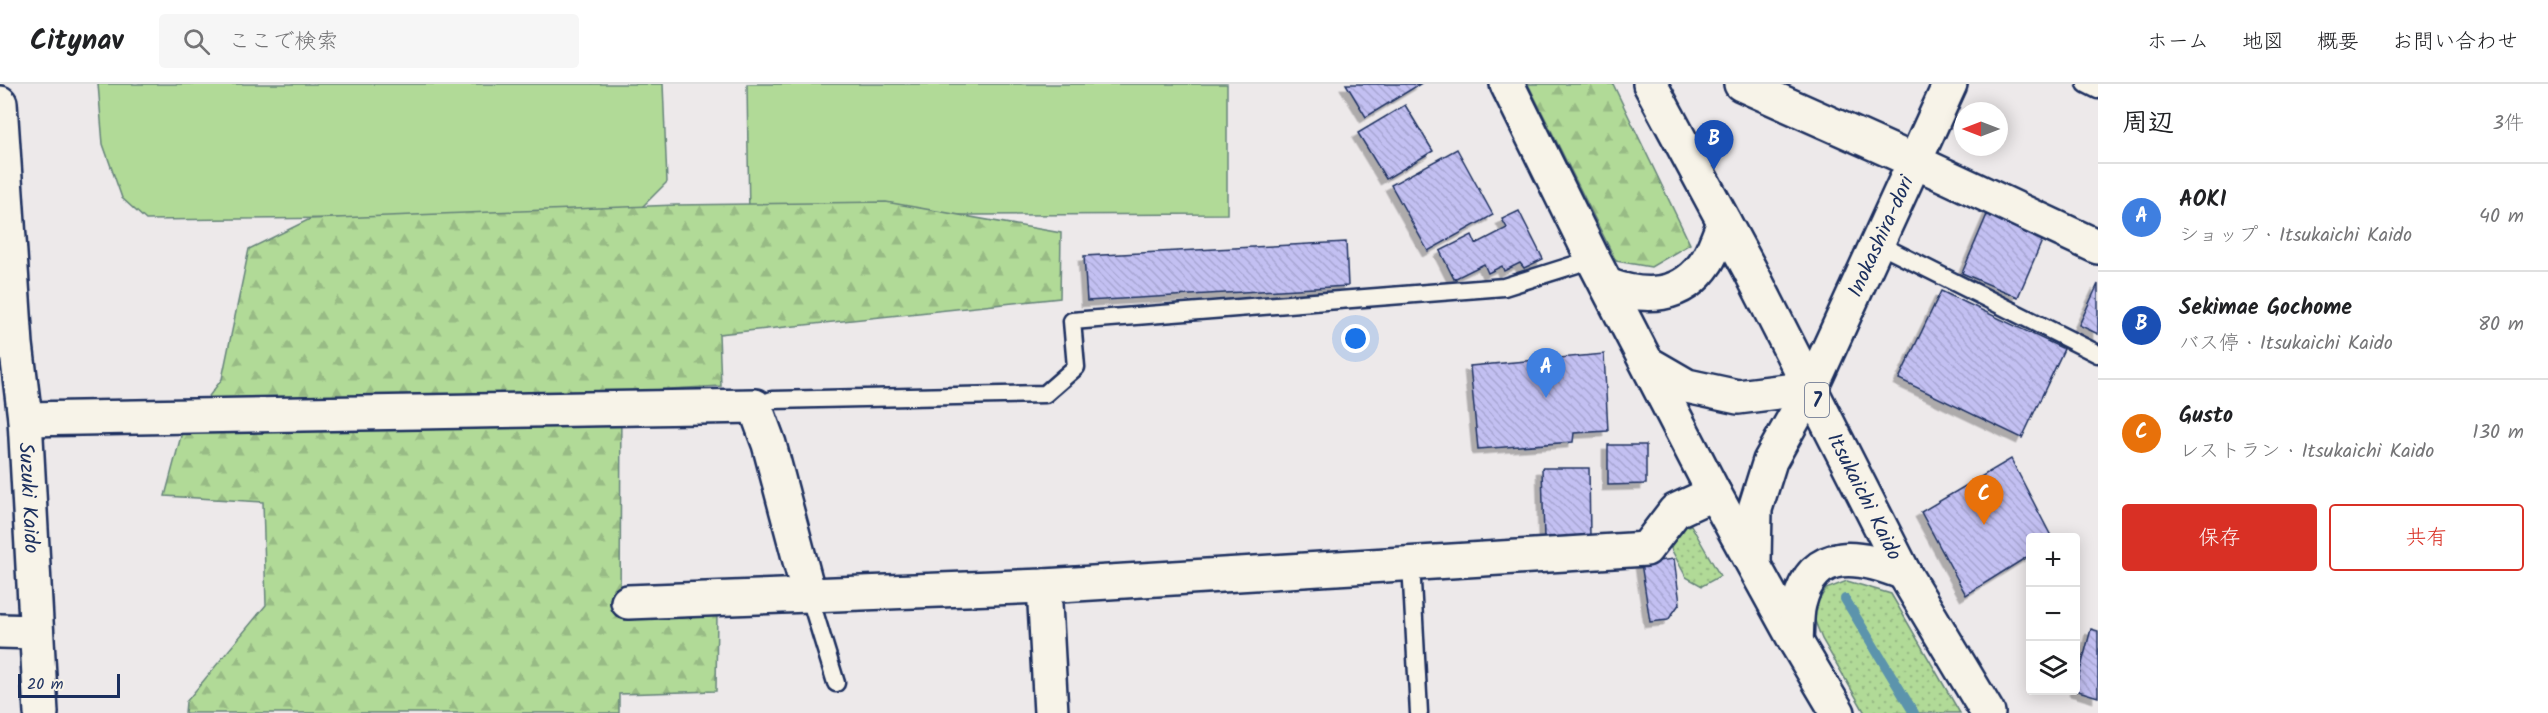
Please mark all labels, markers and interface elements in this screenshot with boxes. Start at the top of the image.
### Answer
search box [159,14,579,68]
text: Citynav [30,19,123,64]
icon: search [180,25,213,58]
text: ここで検索 [228,25,338,60]
text: ホーム [2147,26,2209,59]
text: 地図 [2242,26,2284,59]
text: 概要 [2317,26,2359,59]
text: お問い合わせ [2392,26,2518,59]
north arrow [1954,102,2008,156]
text: 周辺 [2122,103,2174,145]
text: 3件 [2493,108,2524,140]
pin: B [1694,120,1734,170]
street label: Inokashira-dori [1840,170,1924,303]
text: AOKI [2179,183,2227,218]
text: A [2135,201,2148,233]
text: 40 m [2479,201,2524,233]
text: ショップ · Itsukaichi Kaido [2179,220,2412,252]
text: Sekimae Gochome [2179,291,2352,326]
text: B [2135,309,2148,341]
text: 80 m [2478,309,2524,341]
your location [1341,324,1370,353]
text: バス停 · Itsukaichi Kaido [2179,328,2393,360]
pin: A [1526,348,1566,398]
road number: 7 [1805,383,1829,417]
text: Gusto [2179,399,2233,434]
text: C [2135,417,2148,449]
text: 130 m [2472,417,2524,449]
street label: Itsukaichi Kaido [1817,427,1910,567]
text: レストラン · Itsukaichi Kaido [2179,436,2434,468]
street label: Suzuki Kaido [8,441,47,554]
pin: C [1964,476,2004,525]
button: 保存 [2122,504,2317,571]
button: 共有 [2329,504,2524,571]
map controls [2026,533,2080,695]
button: + [2026,533,2080,587]
button: − [2026,587,2080,641]
button: layers [2026,641,2080,695]
scale bar [18,671,120,698]
text: 20 m [27,672,63,697]

